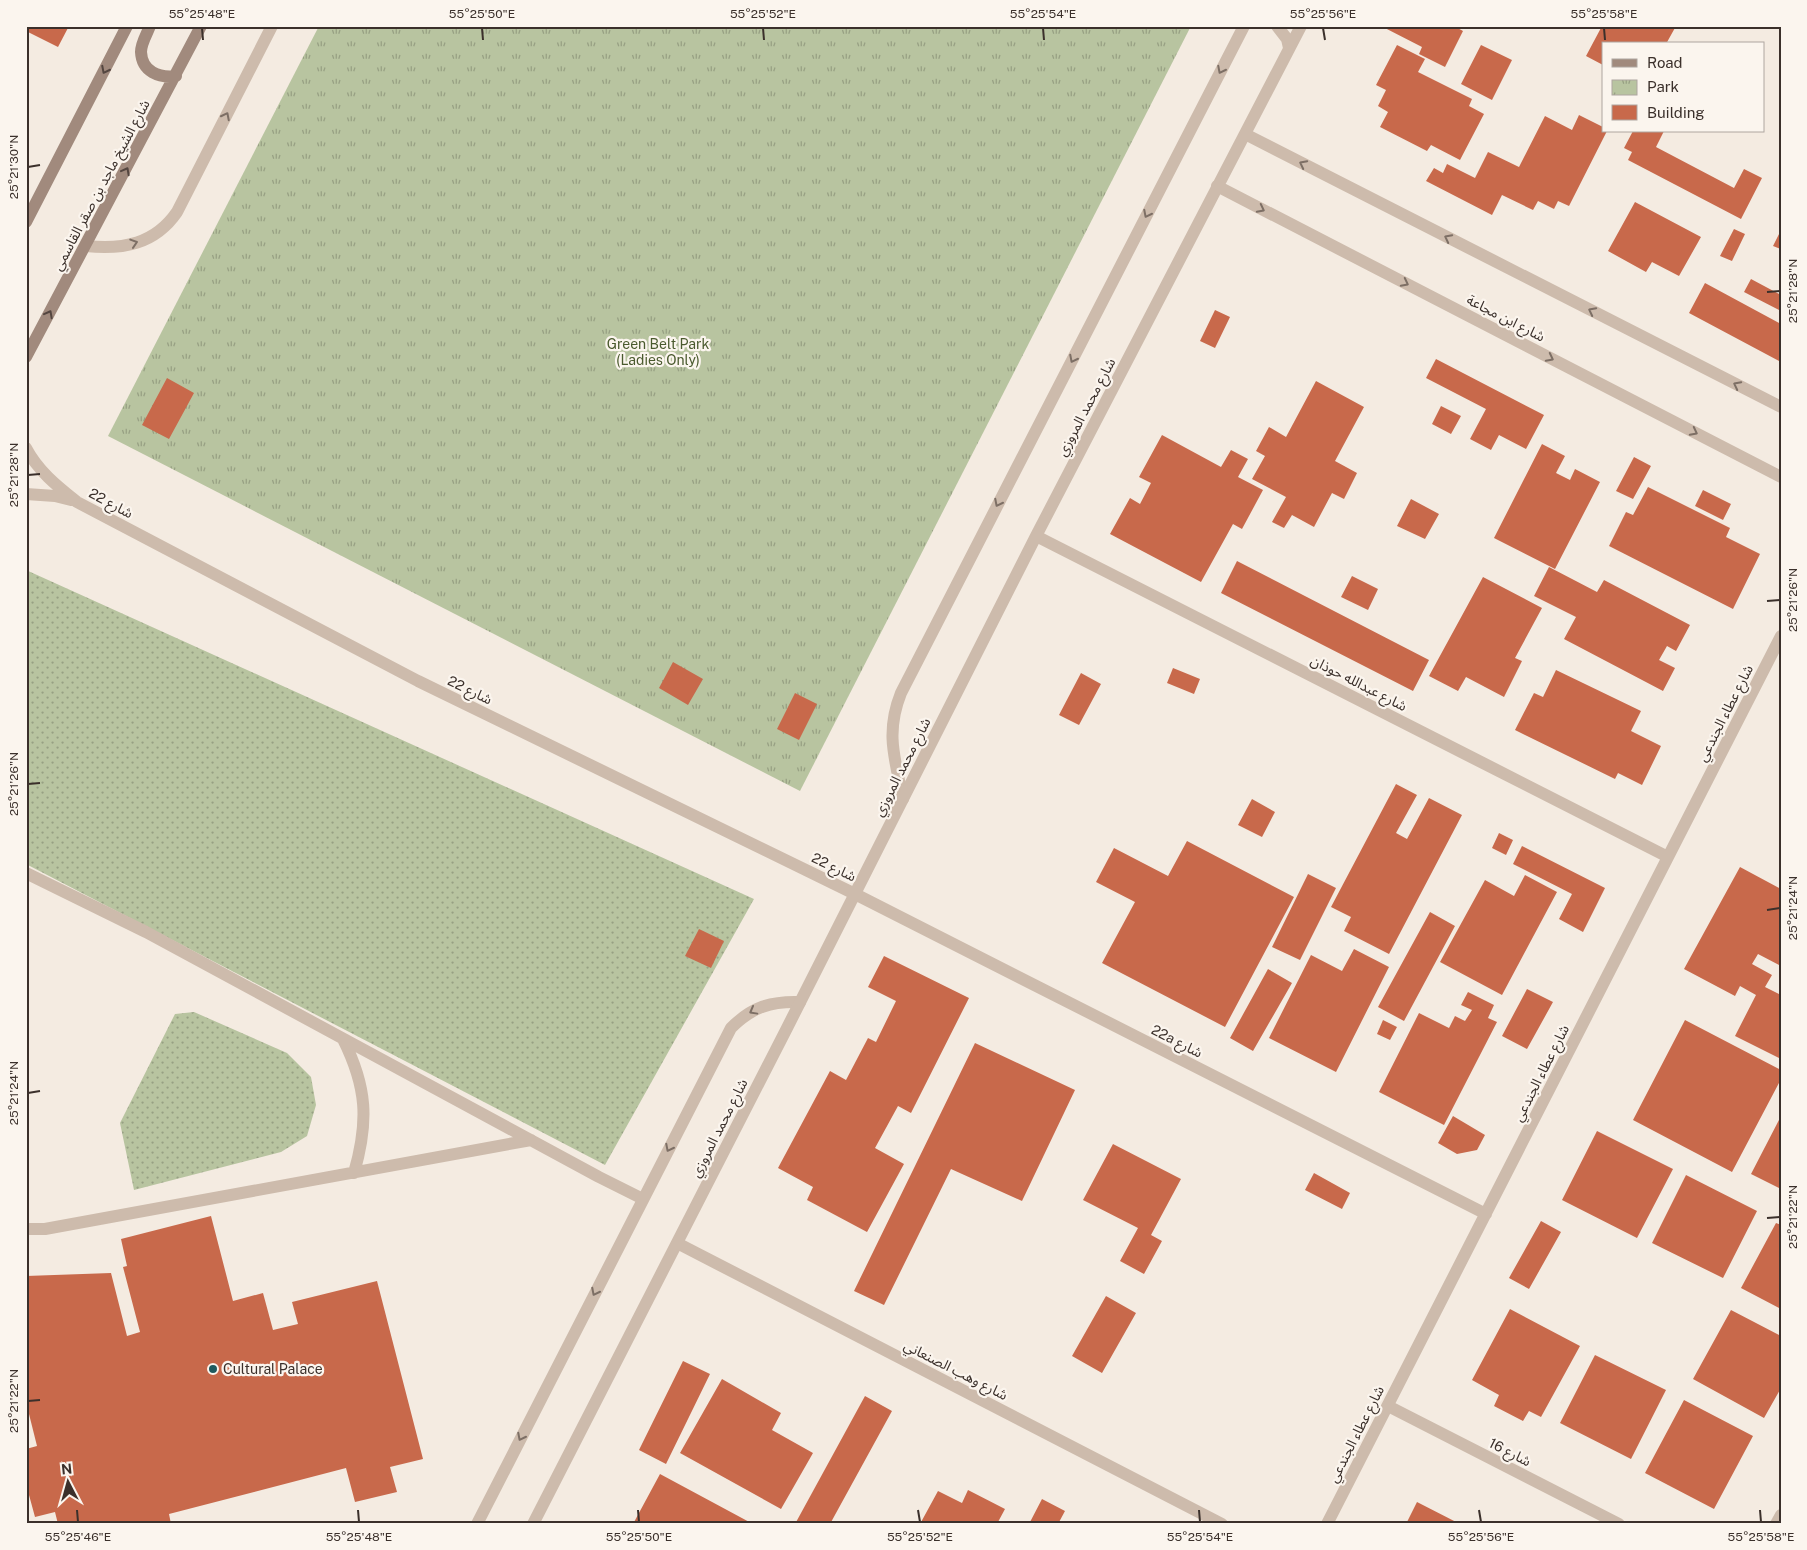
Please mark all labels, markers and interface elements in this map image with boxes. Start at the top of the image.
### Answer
text: 55°25'48"E [169,7,235,21]
text: 55°25'50"E [449,7,515,21]
text: 55°25'52"E [730,7,796,21]
text: 55°25'54"E [1010,7,1076,21]
text: 55°25'56"E [1290,7,1356,21]
text: 55°25'58"E [1571,7,1637,21]
legend [1602,42,1764,132]
text: Road [1647,54,1683,71]
one-way arrow [101,64,111,73]
one-way arrow [1217,64,1227,73]
text: Park [1647,78,1679,95]
street label: شارع الشيخ ماجد بن صقر القاسمي [49,97,156,275]
text: Building [1647,104,1705,121]
one-way arrow [220,112,230,121]
text: 25°21'30"N [7,135,21,199]
one-way arrow [1299,160,1308,170]
one-way arrow [120,167,130,176]
one-way arrow [1255,203,1264,213]
one-way arrow [1143,209,1153,218]
one-way arrow [1444,234,1453,244]
one-way arrow [130,239,138,249]
text: 25°21'28"N [1786,259,1800,323]
one-way arrow [1400,277,1409,287]
street label: شارع ابن مجاعة [1463,291,1548,347]
one-way arrow [1589,307,1598,317]
one-way arrow [43,311,53,320]
park label: Green Belt Park (Ladies Only) [607,336,710,368]
one-way arrow [1544,352,1553,362]
one-way arrow [1069,353,1079,362]
street label: شارع محمد المروزي [1053,355,1121,460]
one-way arrow [1733,381,1742,391]
one-way arrow [1689,426,1698,436]
text: 25°21'28"N [7,443,21,507]
street label: شارع 22 [85,485,136,524]
one-way arrow [994,498,1004,507]
text: 25°21'26"N [1786,568,1800,632]
street label: شارع عبدالله حوذان [1307,652,1410,717]
street label: شارع عطاء الجندعي [1694,662,1759,766]
street label: شارع 22 [444,672,495,710]
street label: شارع محمد المروزي [870,715,937,820]
text: 25°21'26"N [7,752,21,816]
street label: شارع 22 [808,849,859,887]
text: 25°21'24"N [1786,876,1800,940]
one-way arrow [749,1005,758,1015]
street label: 22a شارع [1147,1021,1205,1063]
street label: شارع عطاء الجندعي [1510,1022,1575,1126]
text: 25°21'24"N [7,1061,21,1125]
street label: شارع محمد المروزي [687,1076,754,1181]
one-way arrow [665,1143,675,1152]
text: 25°21'22"N [1786,1185,1800,1249]
one-way arrow [591,1287,601,1296]
street label: شارع وهب الصنعاني [900,1337,1011,1406]
place label: Cultural Palace [223,1361,323,1377]
marker: Cultural Palace [207,1363,219,1375]
text: 25°21'22"N [7,1369,21,1433]
street label: شارع عطاء الجندعي [1325,1383,1390,1487]
one-way arrow [517,1432,527,1441]
street label: شارع 16 [1485,1435,1534,1472]
north arrow [42,1458,92,1508]
text: N [60,1461,73,1478]
text: 55°25'46"E [45,1530,111,1544]
text: 55°25'48"E [326,1530,392,1544]
text: 55°25'50"E [606,1530,672,1544]
text: 55°25'52"E [887,1530,953,1544]
text: 55°25'54"E [1167,1530,1233,1544]
text: 55°25'56"E [1448,1530,1514,1544]
text: 55°25'58"E [1728,1530,1794,1544]

